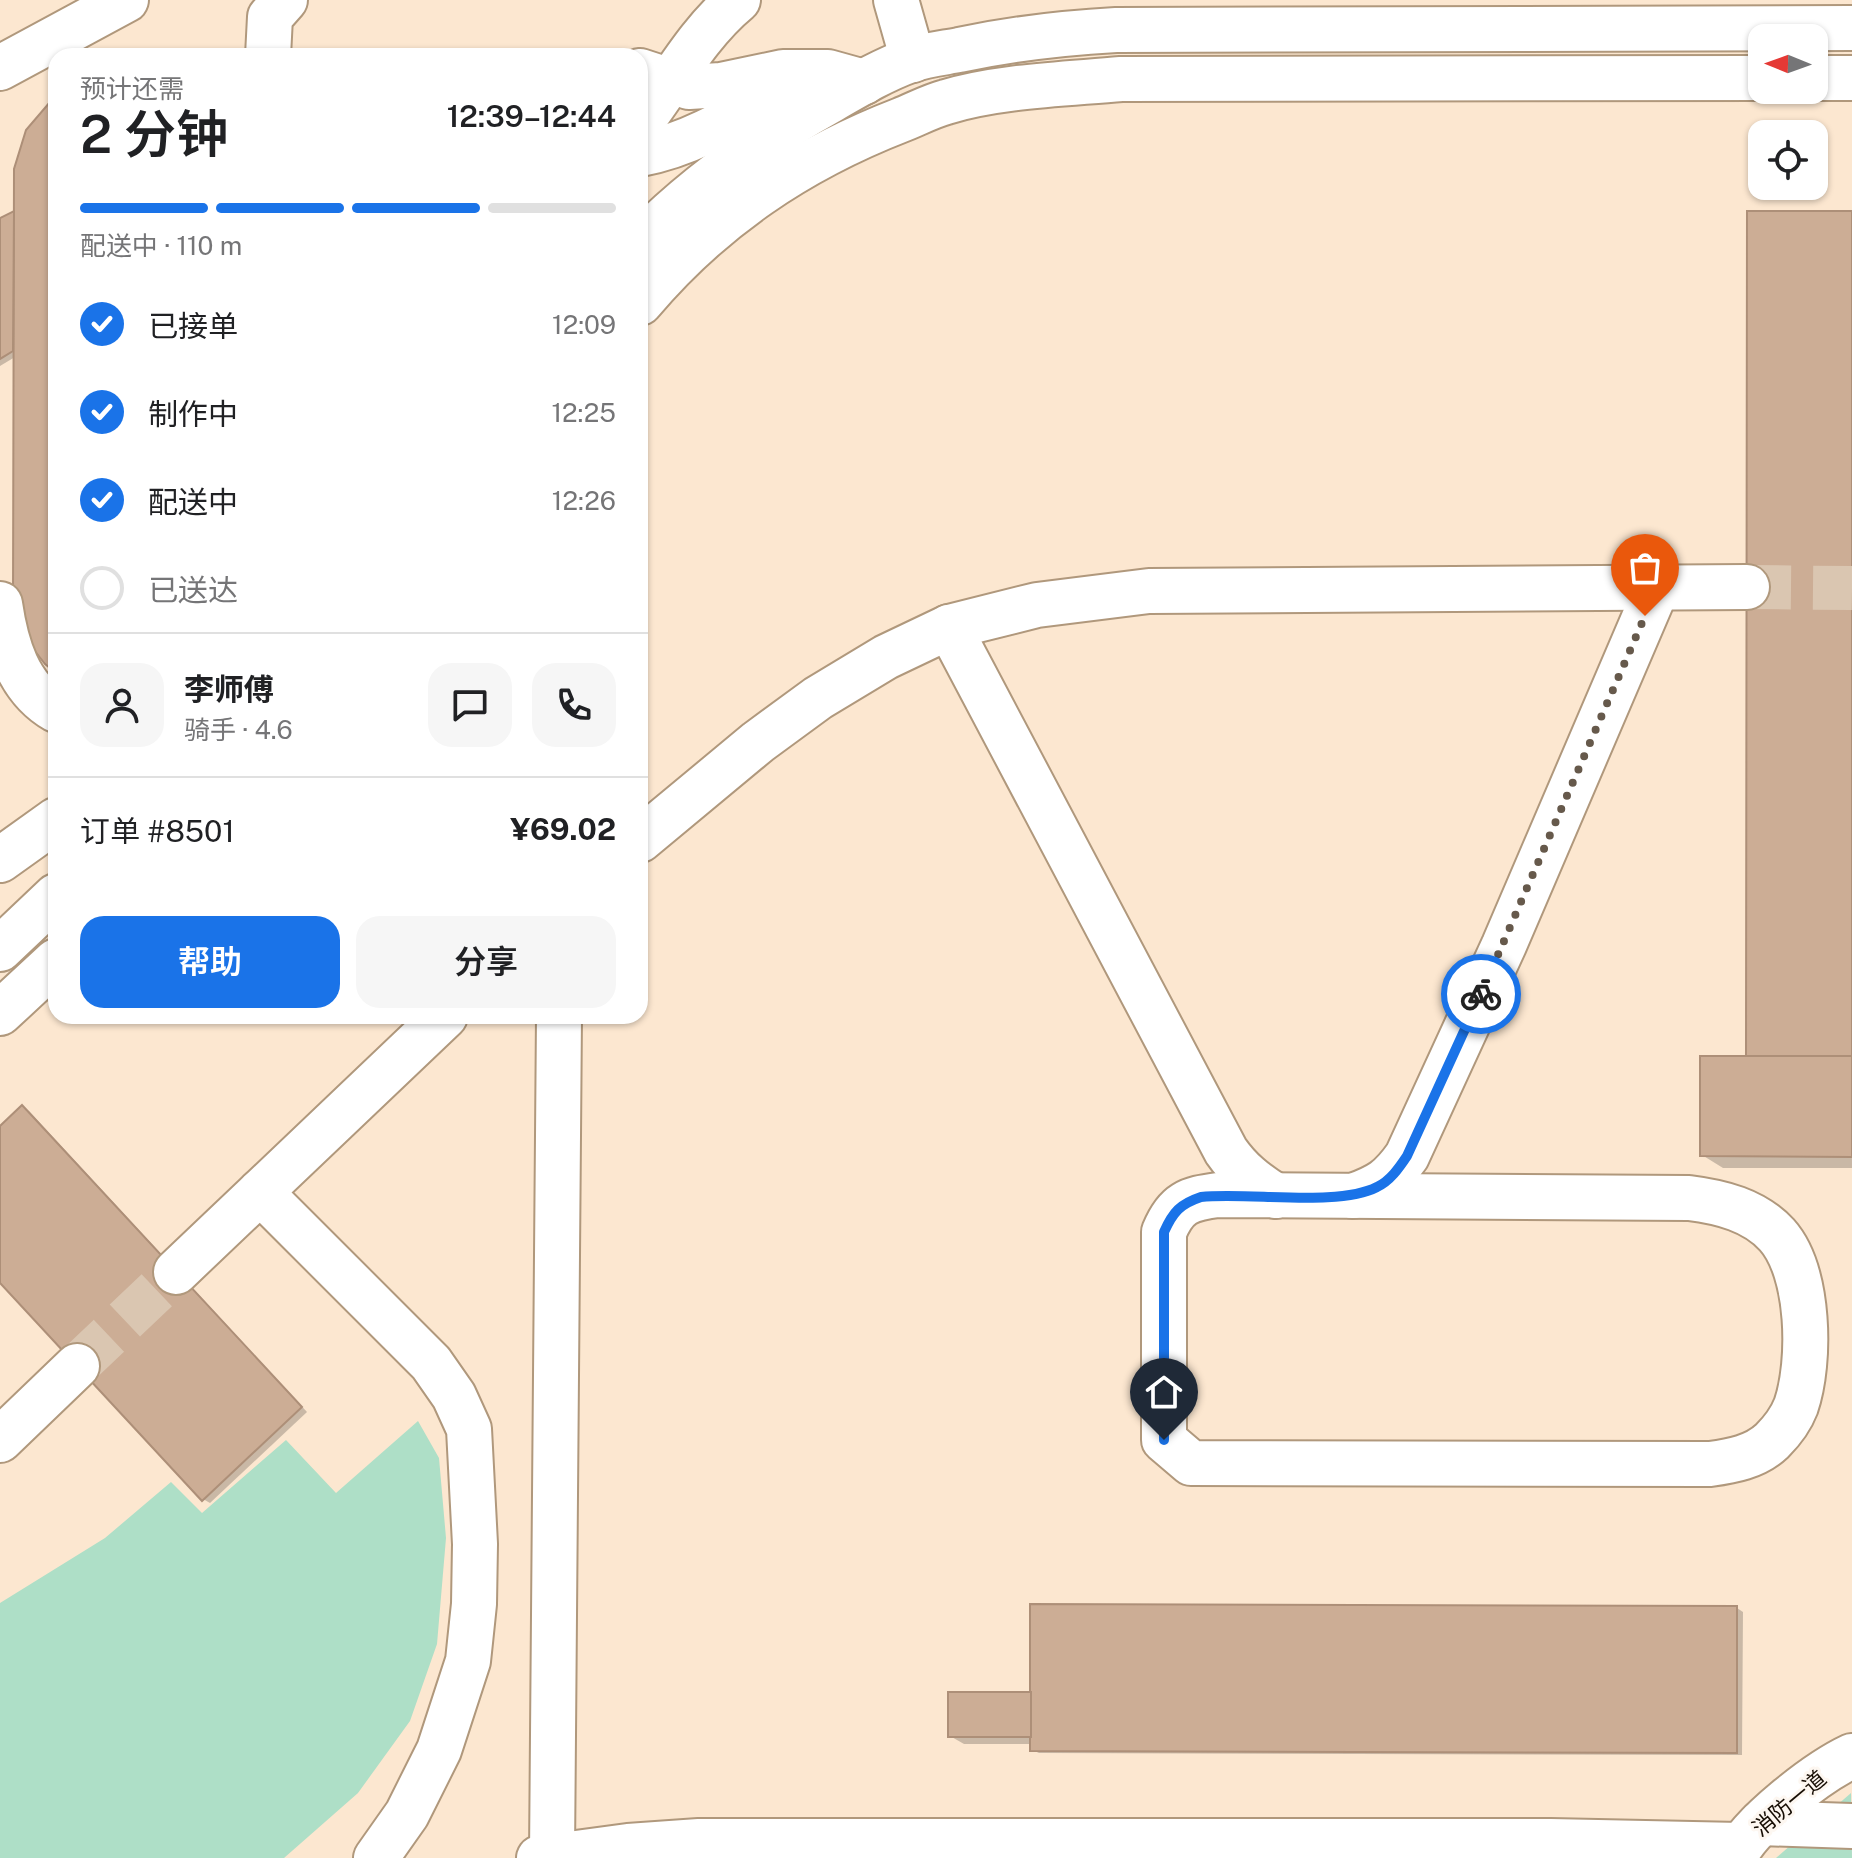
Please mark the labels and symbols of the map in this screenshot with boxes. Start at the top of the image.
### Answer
north arrow [1748,24,1828,104]
pin [1611,534,1679,616]
courier [1441,954,1521,1034]
pin [1130,1358,1198,1440]
street label: 消防一道 [1747,1765,1831,1841]

